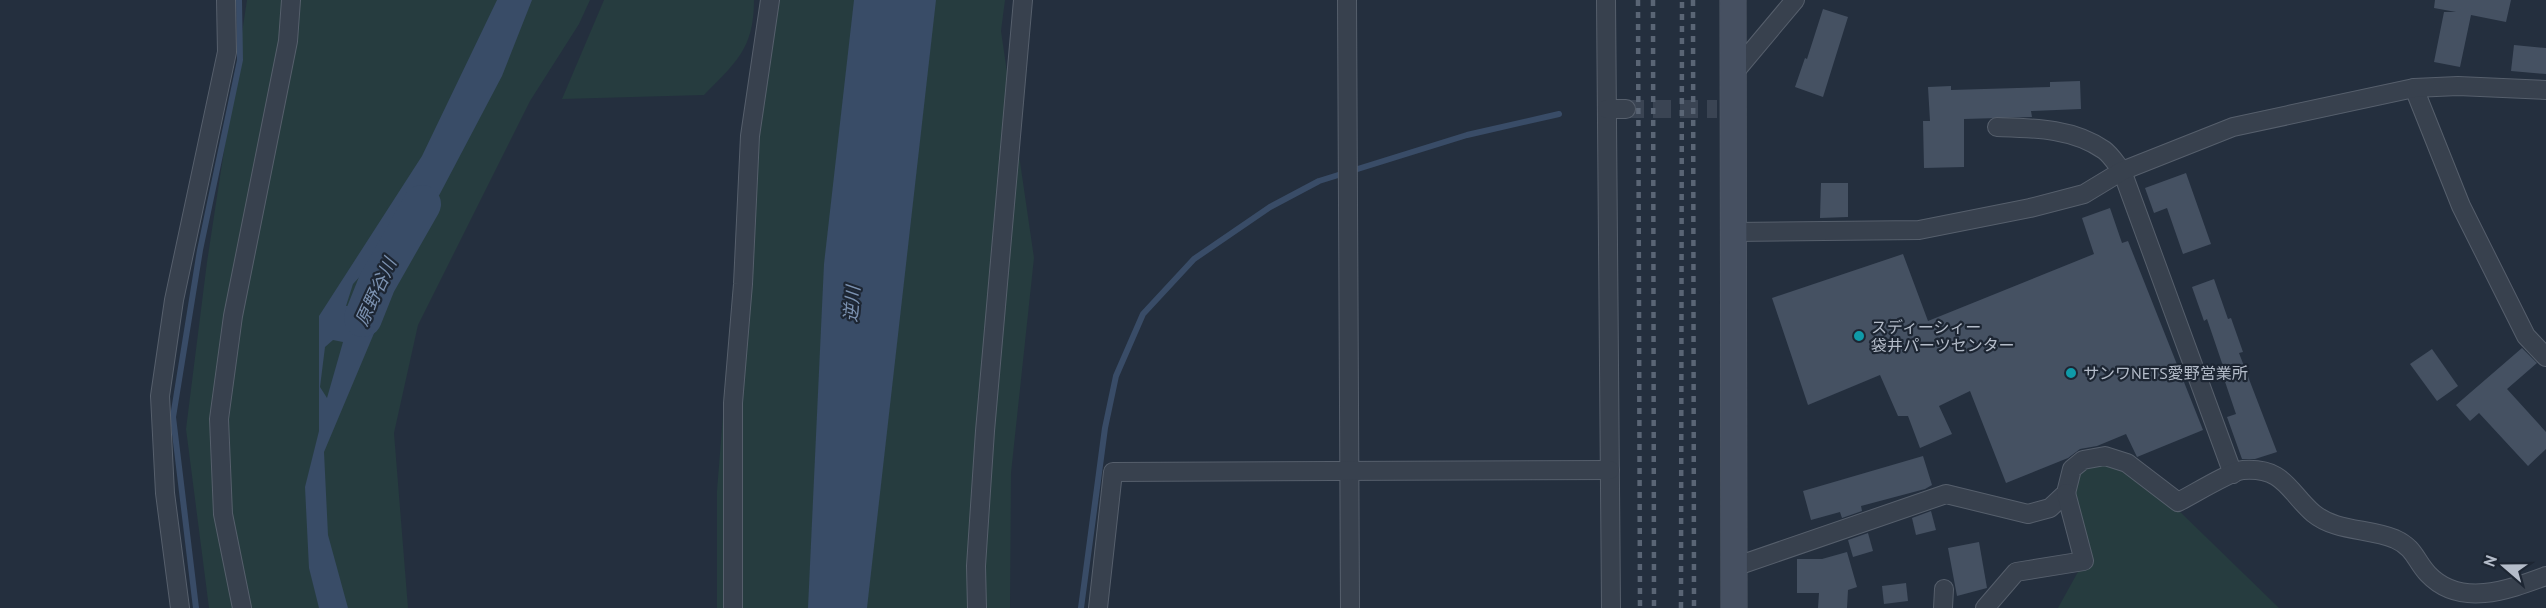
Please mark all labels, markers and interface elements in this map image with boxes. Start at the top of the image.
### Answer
water label: 原野谷川 [350,252,402,329]
water label: 逆川 [838,283,865,323]
place label: スディーシィー 袋井パーツセンター [1871,317,2015,355]
marker: スディーシィー 袋井パーツセンター [1852,329,1866,343]
place label: サンワNETS愛野営業所 [2083,363,2248,383]
marker: サンワNETS愛野営業所 [2064,366,2078,380]
north arrow [2474,536,2534,596]
text: N [2479,553,2501,569]

